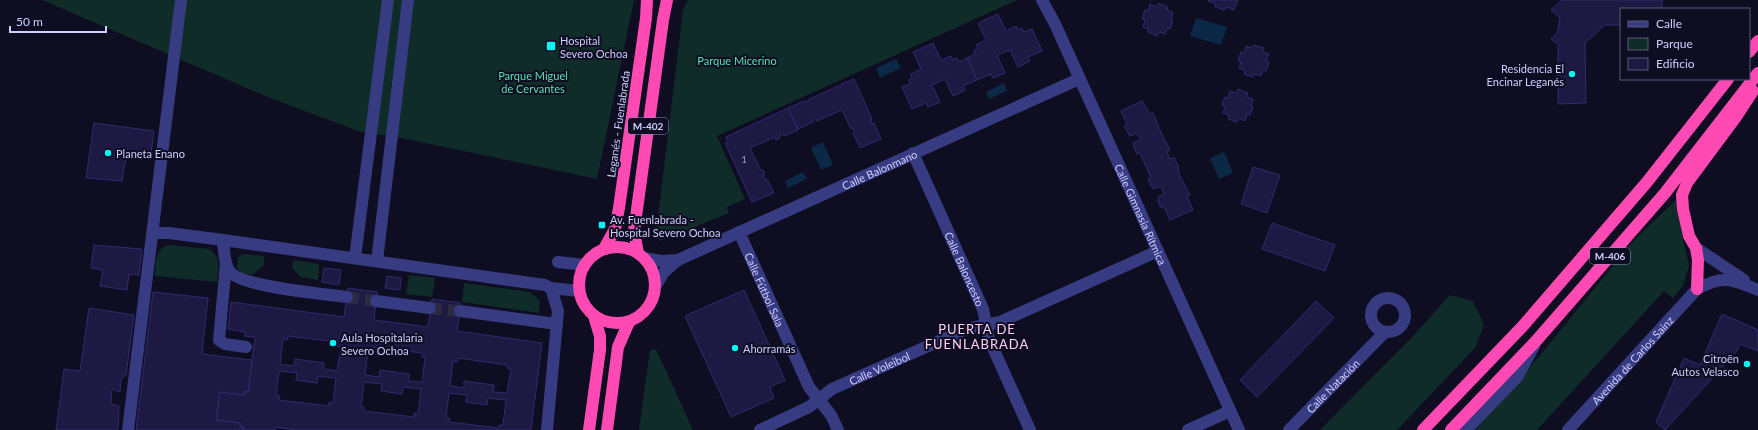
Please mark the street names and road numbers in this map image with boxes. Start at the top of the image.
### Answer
street label: Leganés - Fuenlabrada [604,70,632,178]
road number: M-402 [628,118,668,134]
street label: Calle Balonmano [840,147,919,192]
street label: Calle Gimnasia Rítmica [1113,162,1170,267]
street label: Calle Baloncesto [943,230,987,308]
road number: M-406 [1590,248,1630,264]
street label: Calle Fútbol Sala [743,250,787,328]
street label: Avenida de Carlos Sainz [1589,313,1676,407]
street label: Calle Voleibol [847,349,912,387]
street label: Calle Natación [1303,356,1362,415]

